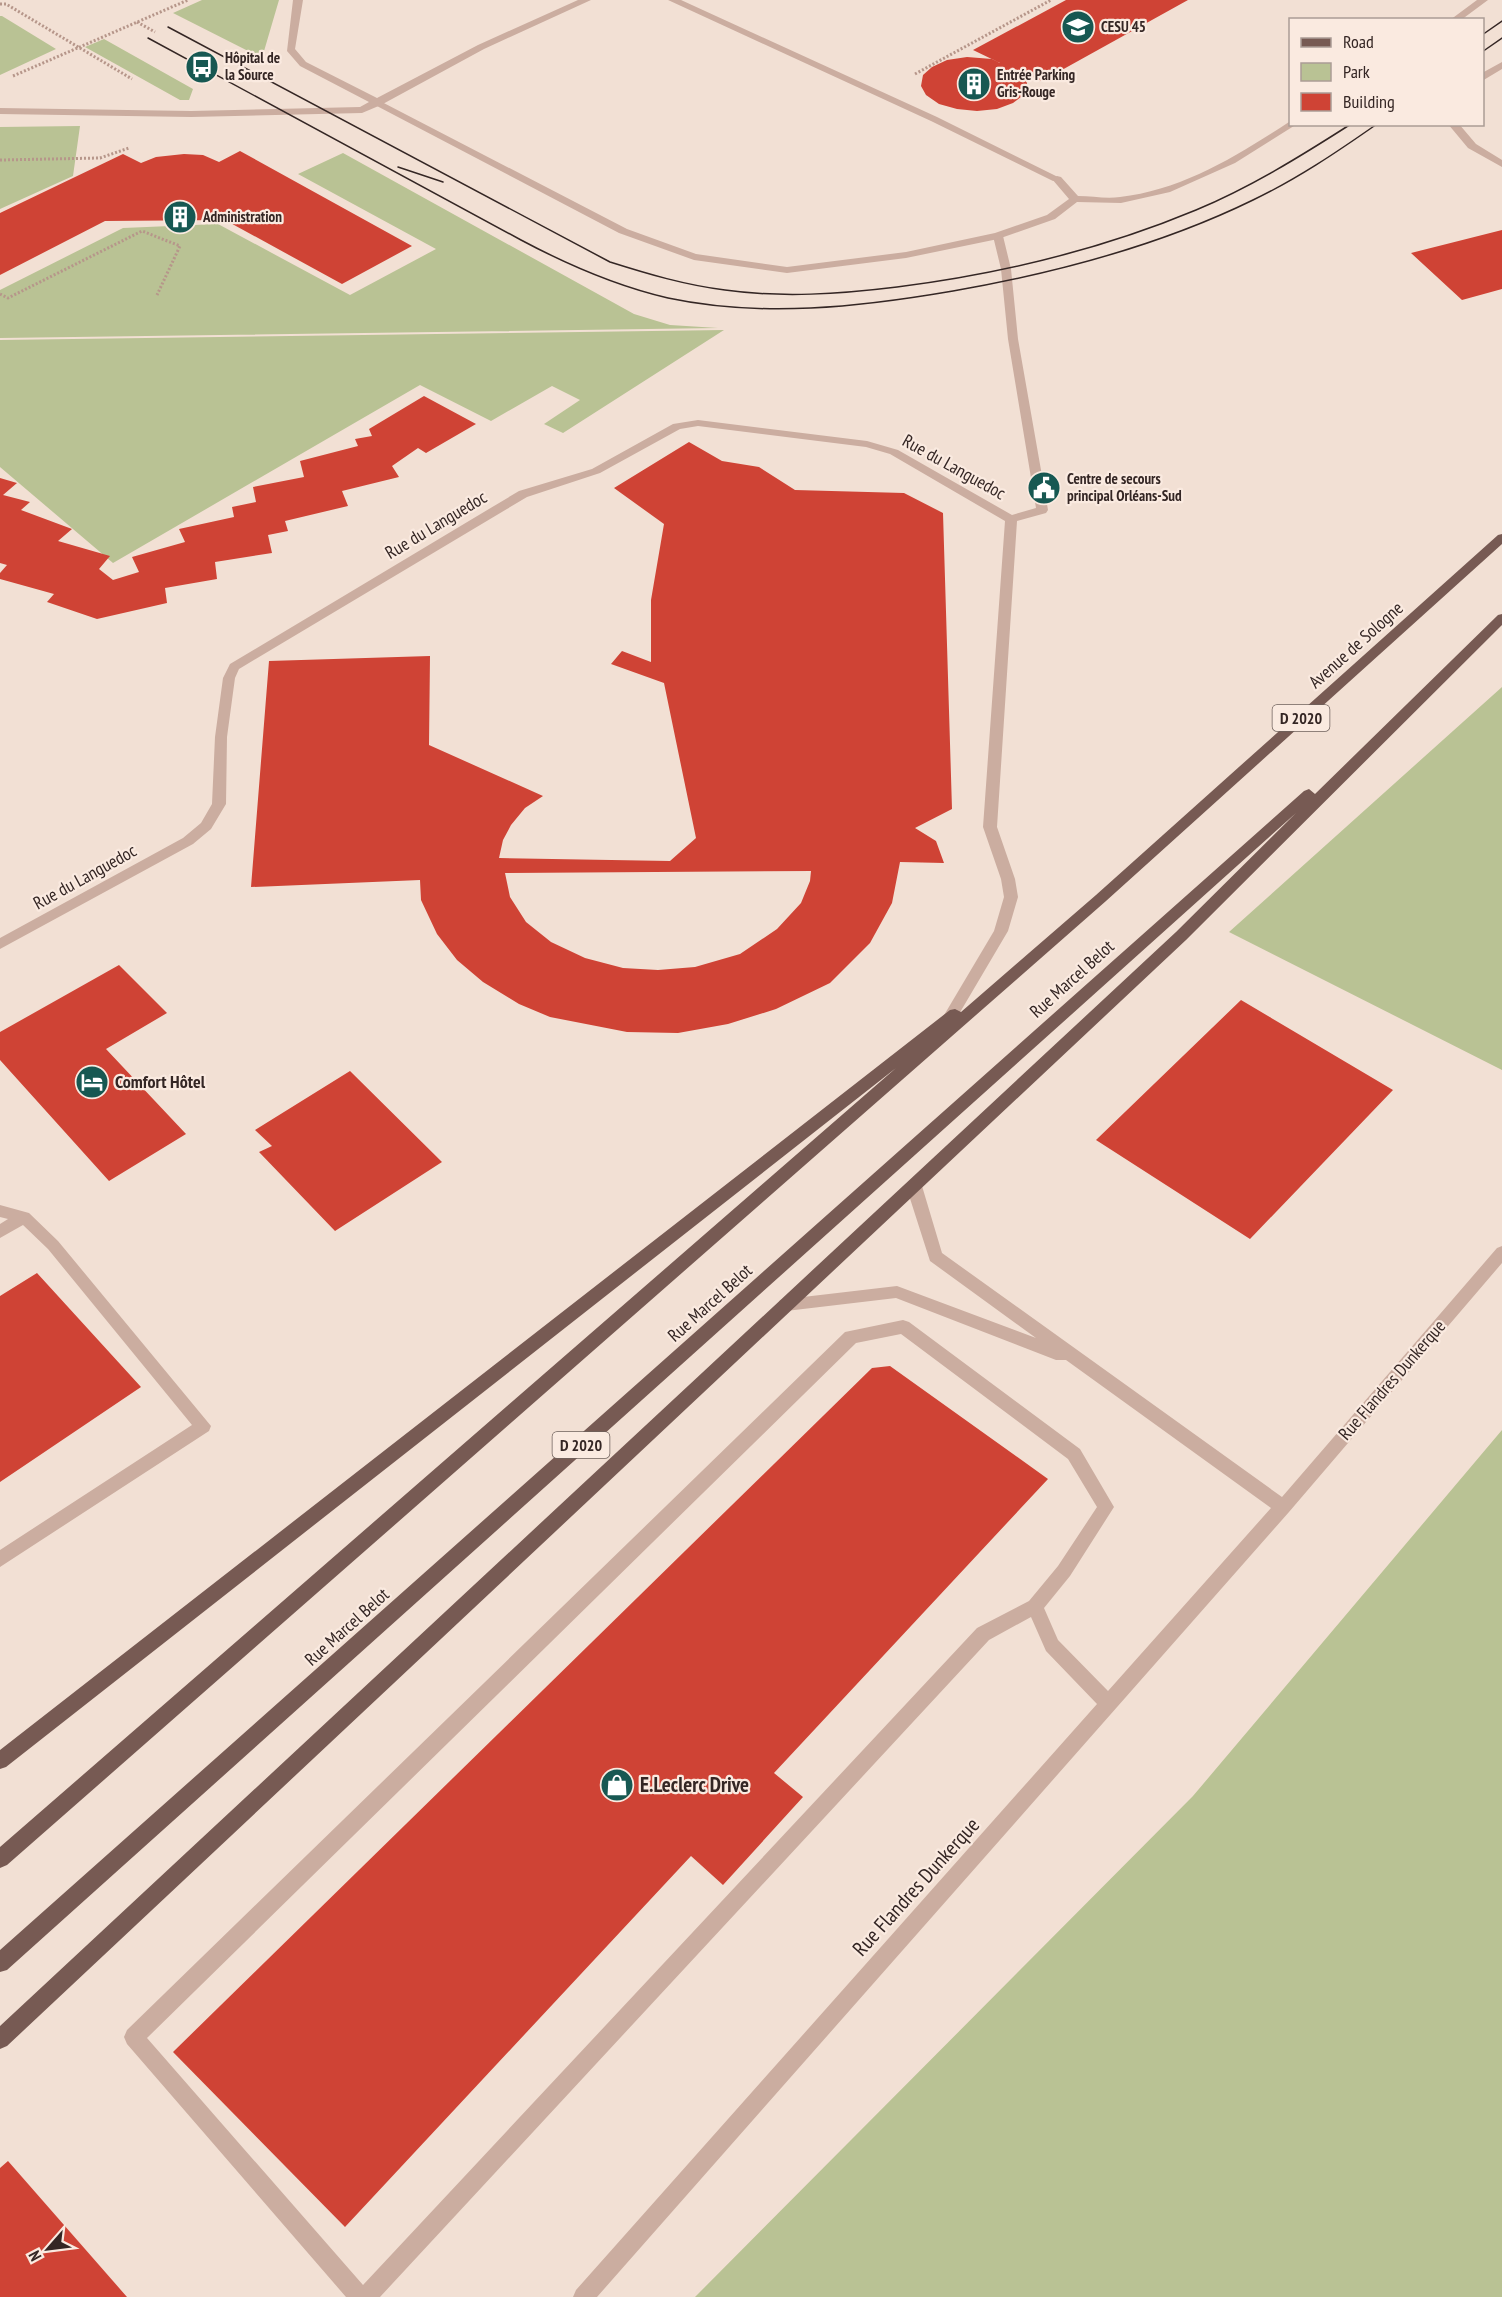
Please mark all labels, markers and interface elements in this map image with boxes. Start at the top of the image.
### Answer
school or university icon: CESU 45 [1060,9,1096,45]
place label: CESU 45 [1101,17,1146,36]
legend [1289,18,1484,126]
text: Road [1343,30,1374,53]
place label: Hôpital de la Source [225,48,280,84]
bus stop icon: Hôpital de la Source [184,49,220,85]
text: Park [1343,60,1370,83]
place label: Entrée Parking Gris-Rouge [997,65,1076,101]
building icon: Entrée Parking Gris-Rouge [956,66,992,102]
text: Building [1343,90,1395,113]
building icon: Administration [162,199,198,235]
place label: Administration [202,207,282,226]
street label: Rue du Languedoc [899,429,1010,505]
place label: Centre de secours principal Orléans-Sud [1067,469,1182,505]
public building icon: Centre de secours principal Orléans-Sud [1026,470,1062,506]
street label: Rue du Languedoc [381,485,491,564]
street label: Avenue de Sologne [1304,596,1408,693]
road number: D 2020 [1272,705,1330,731]
street label: Rue du Languedoc [29,838,141,914]
street label: Rue Marcel Belot [1025,935,1119,1023]
hotel icon: Comfort Hôtel [74,1064,110,1100]
place label: Comfort Hôtel [115,1070,206,1093]
street label: Rue Marcel Belot [663,1259,757,1347]
street label: Rue Flandres Dunkerque [1333,1315,1450,1445]
road number: D 2020 [552,1432,610,1458]
street label: Rue Marcel Belot [300,1583,394,1671]
shop icon: E.Leclerc Drive [599,1767,635,1803]
place label: E.Leclerc Drive [640,1771,749,1798]
street label: Rue Flandres Dunkerque [846,1812,985,1962]
north arrow [18,2219,78,2279]
text: N [24,2248,46,2265]

